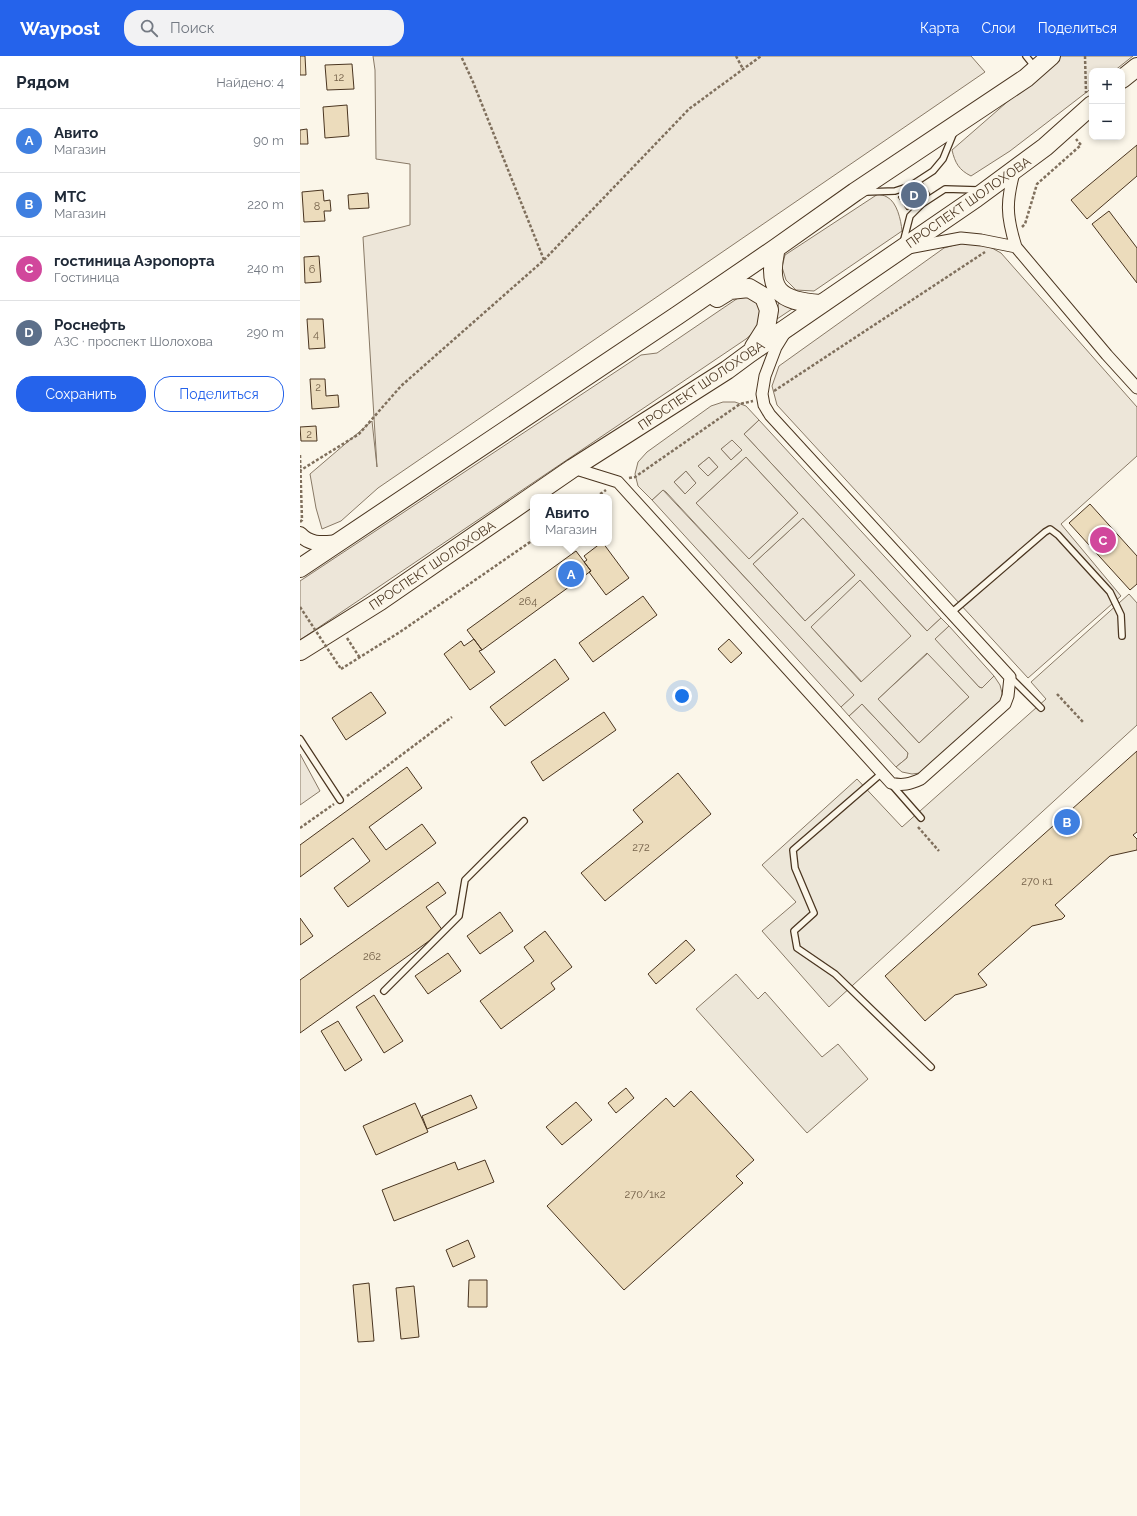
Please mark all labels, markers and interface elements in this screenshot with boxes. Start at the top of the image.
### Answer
search box [124,10,404,46]
text: Waypost [20,17,100,39]
icon: search [138,17,160,39]
text: Поиск [170,19,215,37]
text: Карта [920,20,959,36]
text: Слои [981,20,1016,36]
text: Поделиться [1038,20,1117,36]
map controls [1089,68,1125,140]
button: + [1089,68,1125,104]
house number: 12 [334,71,344,84]
text: Рядом [16,72,69,92]
text: Найдено: 4 [216,75,284,90]
button: − [1089,104,1125,140]
text: Авито [54,124,98,142]
text: A [25,133,33,148]
text: 90 m [253,133,284,148]
text: Магазин [54,142,106,157]
street label: ПРОСПЕКТ ШОЛОХОВА [903,153,1034,251]
pin: D [901,180,927,210]
text: МТС [54,188,86,206]
text: B [25,197,33,212]
text: 220 m [247,197,284,212]
house number: 8 [314,200,320,213]
text: Магазин [54,206,106,221]
text: гостиница Аэропорта [54,252,215,270]
text: C [25,261,33,276]
text: 240 m [247,261,284,276]
house number: 6 [309,263,316,276]
text: Гостиница [54,270,119,285]
text: Роснефть [54,316,126,334]
text: D [24,325,34,340]
text: 290 m [246,325,284,340]
house number: 4 [313,328,319,341]
text: АЗС · проспект Шолохова [54,334,213,349]
street label: ПРОСПЕКТ ШОЛОХОВА [635,337,767,433]
button: Сохранить [16,376,146,412]
button: Поделиться [154,376,284,412]
house number: 2 [315,381,321,394]
house number: 2 [306,428,312,441]
popup [530,494,612,546]
text: Авито [545,504,589,522]
street label: ПРОСПЕКТ ШОЛОХОВА [366,517,498,613]
text: Магазин [545,522,597,537]
pin: C [1090,525,1116,555]
pin: A [558,559,584,589]
house number: 264 [519,595,537,608]
your location [672,686,692,706]
pin: B [1054,807,1080,837]
house number: 272 [632,841,650,854]
house number: 270 к1 [1021,875,1053,888]
house number: 262 [363,950,381,963]
house number: 270/1к2 [625,1188,666,1201]

